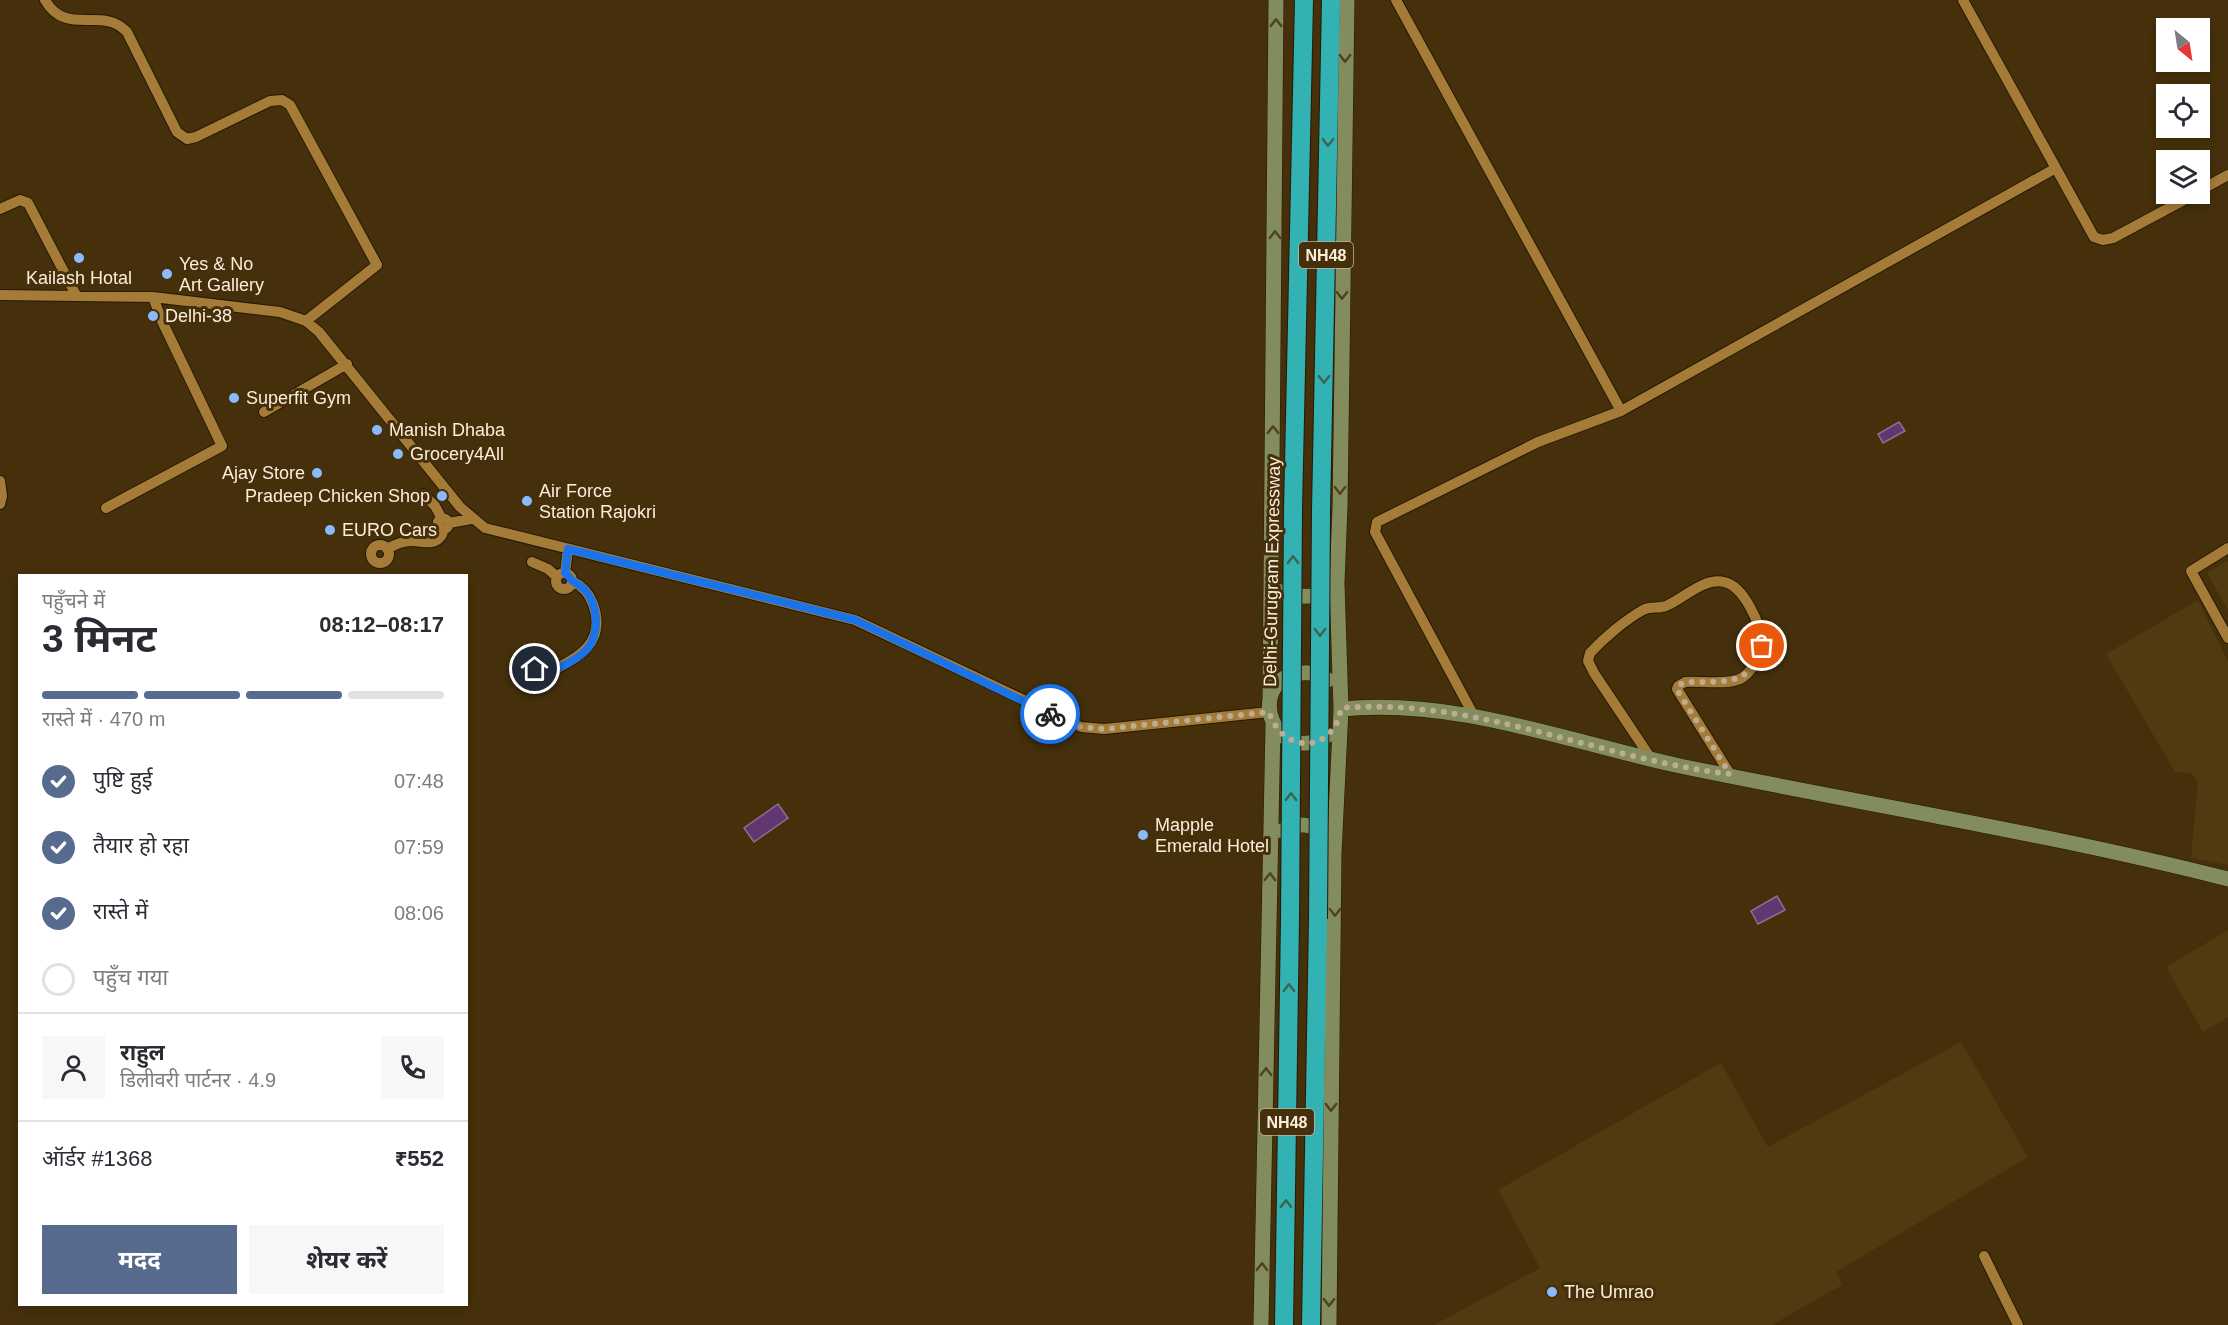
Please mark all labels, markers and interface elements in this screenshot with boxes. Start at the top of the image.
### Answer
north arrow [2156,18,2210,72]
map controls [2156,18,2210,204]
one-way arrow [1270,19,1282,28]
one-way arrow [1339,54,1351,63]
button: locate [2156,84,2210,138]
one-way arrow [1322,138,1334,147]
button: layers [2156,150,2210,204]
one-way arrow [1268,231,1281,240]
road number: NH48 [1299,242,1353,268]
marker: Kailash Hotal [72,251,86,265]
place label: Yes & No Art Gallery [179,254,264,295]
marker: Yes & No Art Gallery [160,267,174,281]
place label: Kailash Hotal [26,268,132,288]
one-way arrow [1336,291,1348,300]
place label: Delhi-38 [165,306,232,326]
marker: Delhi-38 [146,309,160,323]
one-way arrow [1317,375,1330,384]
place label: Superfit Gym [246,388,351,408]
marker: Superfit Gym [227,391,241,405]
place label: Manish Dhaba [389,420,506,440]
marker: Manish Dhaba [370,423,384,437]
one-way arrow [1267,426,1279,435]
place label: Grocery4All [410,444,504,464]
marker: Grocery4All [391,447,405,461]
street label: Delhi-Gurugram Expressway [1260,457,1284,687]
place label: Ajay Store [222,463,305,483]
marker: Ajay Store [310,466,324,480]
place label: Air Force Station Rajokri [539,481,656,522]
place label: Pradeep Chicken Shop [245,486,430,506]
one-way arrow [1334,486,1347,495]
marker: Pradeep Chicken Shop [435,489,449,503]
marker: Air Force Station Rajokri [520,494,534,508]
place label: EURO Cars [342,520,437,540]
marker: EURO Cars [323,523,337,537]
one-way arrow [1287,556,1299,565]
text: पहुँचने में [42,590,105,612]
text: 08:12–08:17 [319,612,444,637]
text: 3 मिनट [42,617,156,660]
pin [1736,620,1787,671]
one-way arrow [1314,628,1326,637]
icon: bag [1745,629,1778,662]
pin [509,643,560,694]
icon: home [518,652,551,685]
courier [1020,684,1080,744]
icon: bike [1034,698,1067,731]
text: रास्ते में · 470 m [42,708,165,730]
icon: check [42,765,75,798]
text: पुष्टि हुई [93,767,153,792]
text: 07:48 [394,770,444,792]
one-way arrow [1285,793,1297,802]
place label: Mapple Emerald Hotel [1155,815,1269,856]
marker: Mapple Emerald Hotel [1136,828,1150,842]
icon: check [42,831,75,864]
text: तैयार हो रहा [93,833,189,858]
text: 07:59 [394,836,444,858]
one-way arrow [1263,872,1276,881]
icon: check [42,897,75,930]
text: रास्ते में [93,899,148,924]
text: 08:06 [394,902,444,924]
one-way arrow [1329,908,1341,917]
text: पहुँच गया [93,965,168,990]
one-way arrow [1283,983,1295,992]
button: person [42,1036,105,1099]
button: phone [381,1036,444,1099]
text: राहुल [120,1040,165,1065]
one-way arrow [1260,1067,1272,1076]
text: डिलीवरी पार्टनर · 4.9 [120,1069,276,1091]
one-way arrow [1325,1103,1337,1112]
road number: NH48 [1260,1109,1314,1135]
text: ऑर्डर #1368 [42,1146,153,1171]
text: ₹552 [395,1146,444,1171]
one-way arrow [1279,1199,1292,1208]
button: मदद [42,1225,237,1294]
button: शेयर करें [249,1225,444,1294]
one-way arrow [1256,1262,1268,1271]
place label: The Umrao [1564,1282,1654,1302]
marker: The Umrao [1545,1285,1559,1299]
one-way arrow [1323,1298,1335,1307]

